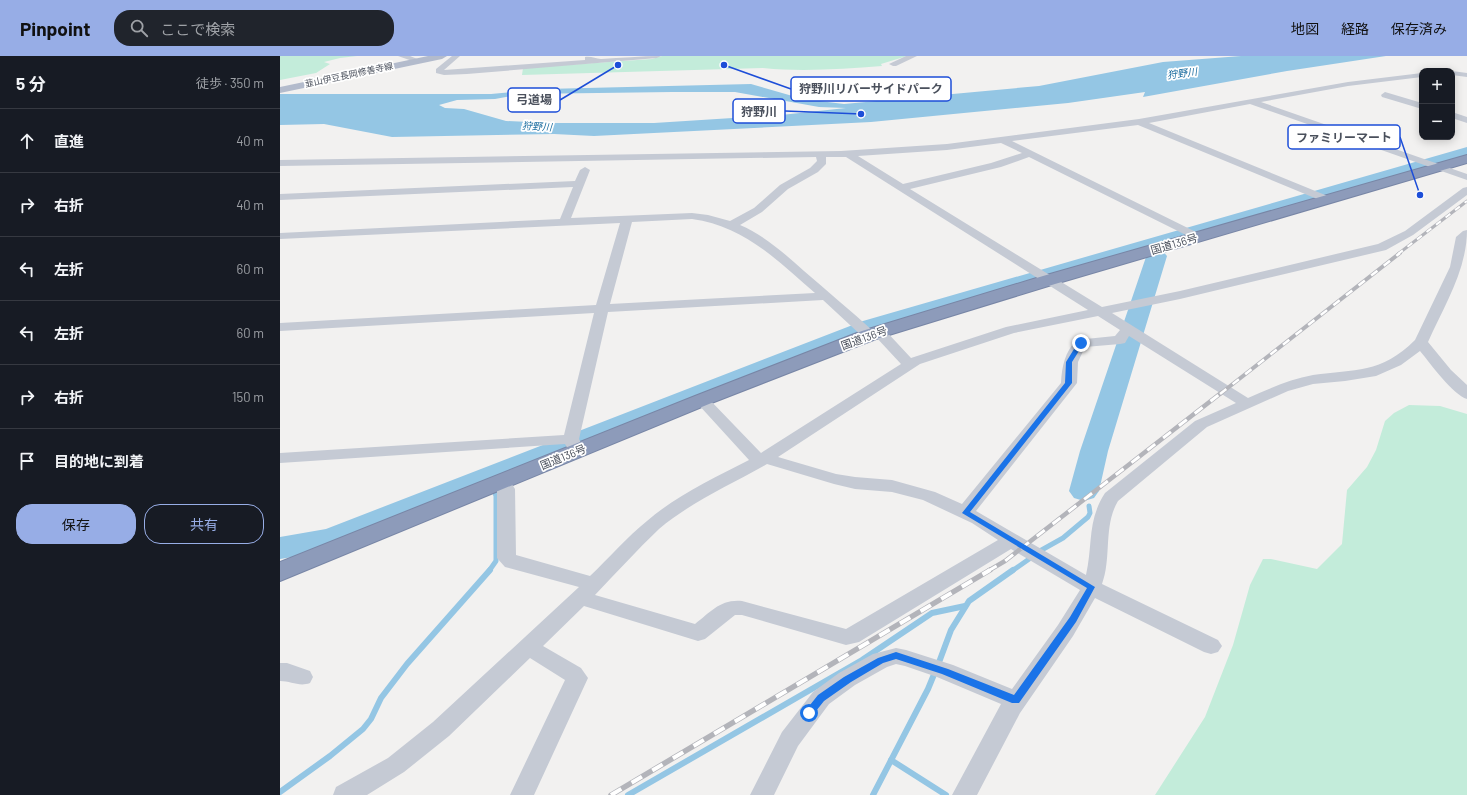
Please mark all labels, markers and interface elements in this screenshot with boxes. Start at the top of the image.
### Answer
search box [114,10,394,46]
text: Pinpoint [20,17,90,40]
icon: search [128,17,150,39]
text: ここで検索 [160,20,235,38]
text: 地図 [1291,20,1319,37]
text: 経路 [1341,20,1369,37]
text: 保存済み [1391,20,1447,37]
street label: 韮山伊豆長岡修善寺線 [304,60,395,89]
water label: 狩野川 [1166,65,1199,81]
map controls [1419,68,1455,140]
button: + [1419,68,1455,104]
text: 5 分 [16,73,46,93]
text: 徒歩 · 350 m [196,75,264,91]
callout: 狩野川リバーサイドパーク [791,77,951,101]
text: 狩野川リバーサイドパーク [799,81,943,95]
callout: 弓道場 [508,88,560,112]
text: 弓道場 [516,92,552,106]
callout: 狩野川 [733,99,785,123]
text: 狩野川 [741,104,777,118]
button: − [1419,104,1455,140]
water label: 狩野川 [522,119,553,133]
callout: ファミリーマート [1288,125,1400,149]
icon: ahead [16,130,38,152]
text: ファミリーマート [1296,130,1392,144]
text: 直進 [54,132,84,150]
text: 40 m [236,133,264,149]
icon: right [16,194,38,216]
text: 右折 [54,196,84,214]
text: 40 m [236,197,264,213]
street label: 国道136号 [1149,231,1199,256]
icon: left [16,258,38,280]
text: 左折 [54,260,84,278]
text: 60 m [237,261,264,277]
icon: left [16,322,38,344]
street label: 国道136号 [839,323,889,352]
text: 左折 [54,324,84,342]
text: 60 m [237,325,264,341]
route end [1072,334,1090,352]
icon: right [16,386,38,408]
text: 右折 [54,388,84,406]
text: 150 m [232,389,264,405]
street label: 国道136号 [538,441,588,472]
icon: arrive [16,450,38,472]
text: 目的地に到着 [54,452,144,470]
button: 保存 [16,504,136,544]
button: 共有 [144,504,264,544]
route start [800,704,818,722]

